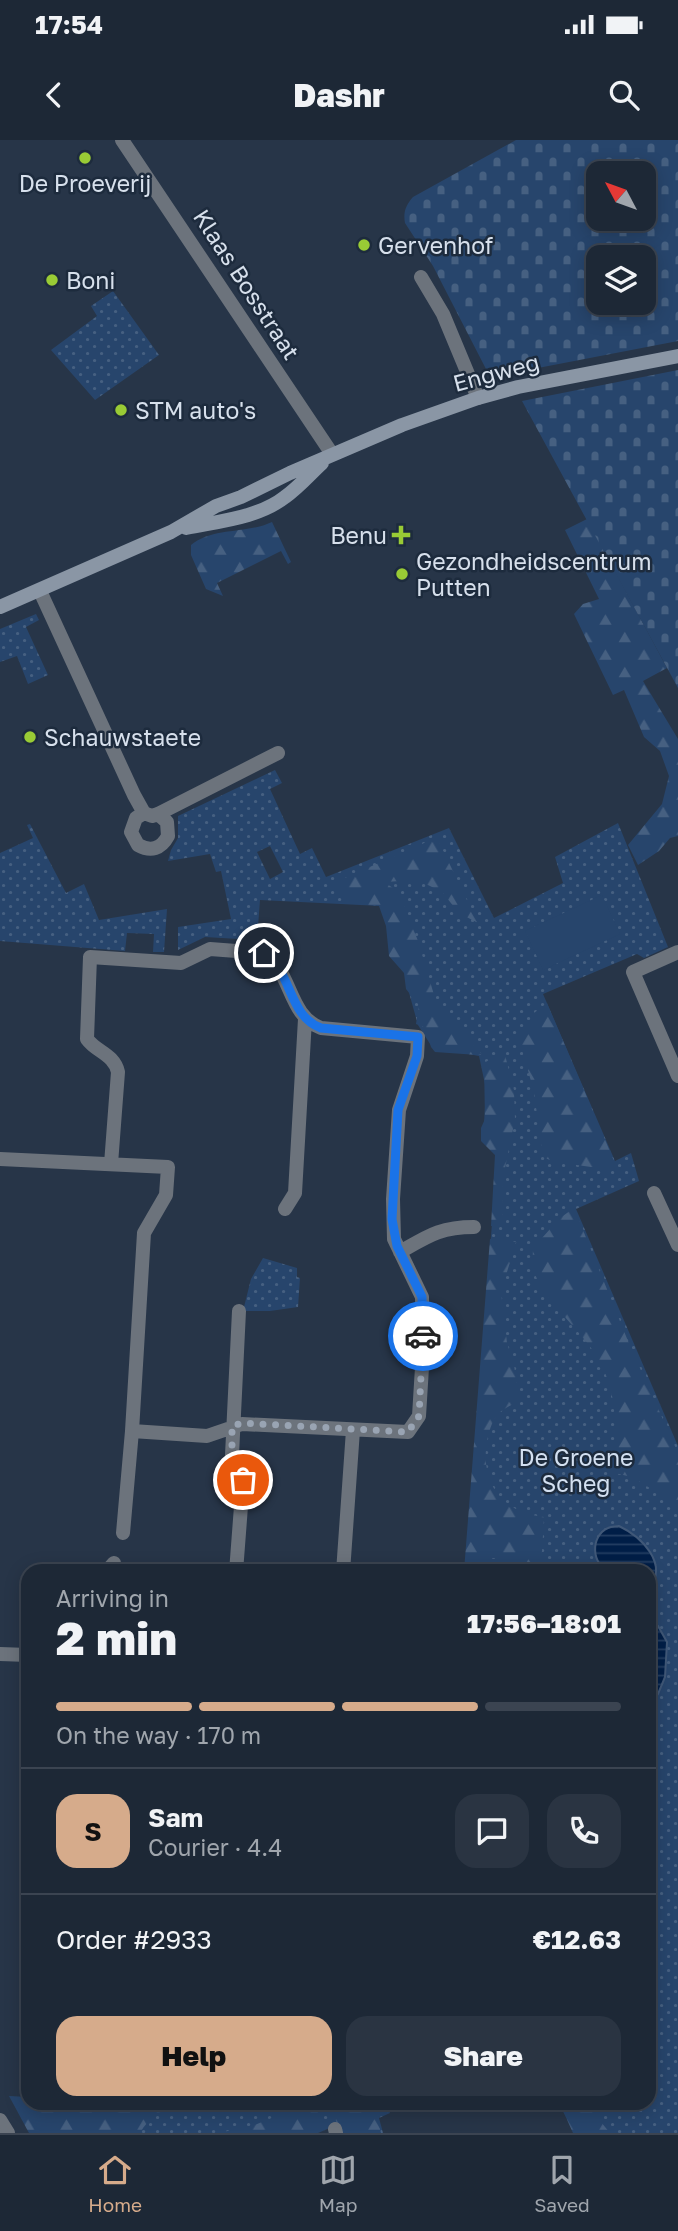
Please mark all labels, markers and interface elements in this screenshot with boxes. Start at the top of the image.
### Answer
text: 17:54 [35,9,103,40]
icon: back [35,76,73,114]
text: Dashr [293,76,385,114]
icon: search [605,76,643,114]
marker: De Proeverij [77,150,93,166]
north arrow [586,161,656,231]
map controls [586,161,656,315]
place label: De Proeverij [19,169,151,197]
street label: Klaas Bosstraat [188,204,306,364]
place label: Gervenhof [378,231,493,259]
marker: Gervenhof [356,237,372,253]
button: layers [586,245,656,315]
place label: Boni [66,266,116,294]
marker: Boni [44,272,60,288]
street label: Engweg [450,347,542,397]
place label: STM auto's [135,396,256,424]
marker: STM auto's [113,402,129,418]
place label: Benu [330,521,387,549]
marker: Benu [393,527,409,543]
place label: Gezondheidscentrum Putten [416,547,652,601]
marker: Gezondheidscentrum Putten [394,566,410,582]
place label: Schauwstaete [44,723,201,751]
marker: Schauwstaete [22,729,38,745]
pin [234,923,294,983]
icon: home [245,934,283,972]
courier [388,1301,458,1371]
icon: car [404,1317,442,1355]
park label: De Groene Scheg [519,1443,633,1497]
pin [213,1450,273,1510]
icon: bag [224,1461,262,1499]
text: Arriving in [56,1584,169,1612]
text: 17:56–18:01 [467,1608,621,1639]
text: 2 min [56,1610,177,1665]
text: On the way · 170 m [56,1721,261,1749]
button: chat [455,1794,529,1868]
button: phone [547,1794,621,1868]
text: Sam [148,1802,203,1833]
text: S [84,1816,102,1847]
text: Courier · 4.4 [148,1833,282,1861]
text: Order #2933 [56,1924,212,1955]
text: €12.63 [533,1924,621,1955]
button: Help [56,2016,332,2096]
button: Share [346,2016,621,2096]
tab: Home [88,2151,142,2216]
tab: Map [319,2151,357,2216]
tab: Saved [534,2151,590,2216]

